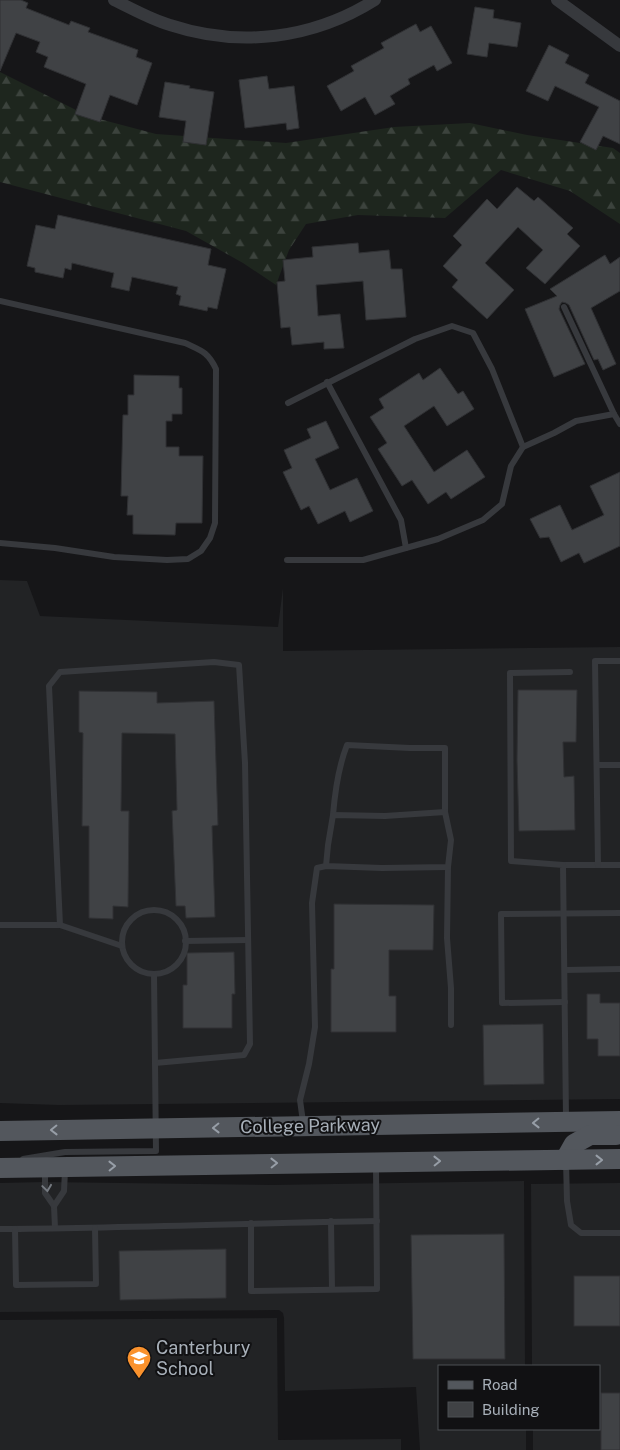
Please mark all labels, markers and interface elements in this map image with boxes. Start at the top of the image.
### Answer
street label: College Parkway [240,1114,381,1137]
one-way arrow [532,1118,540,1128]
one-way arrow [212,1122,220,1133]
one-way arrow [50,1125,58,1135]
one-way arrow [595,1154,603,1165]
one-way arrow [433,1156,441,1167]
one-way arrow [270,1158,278,1168]
one-way arrow [108,1161,116,1172]
one-way arrow [41,1183,51,1192]
place label: Canterbury School [156,1337,251,1379]
school or university icon: Canterbury School [126,1345,152,1379]
legend [438,1365,600,1430]
text: Road [482,1376,518,1393]
text: Building [482,1401,540,1418]

